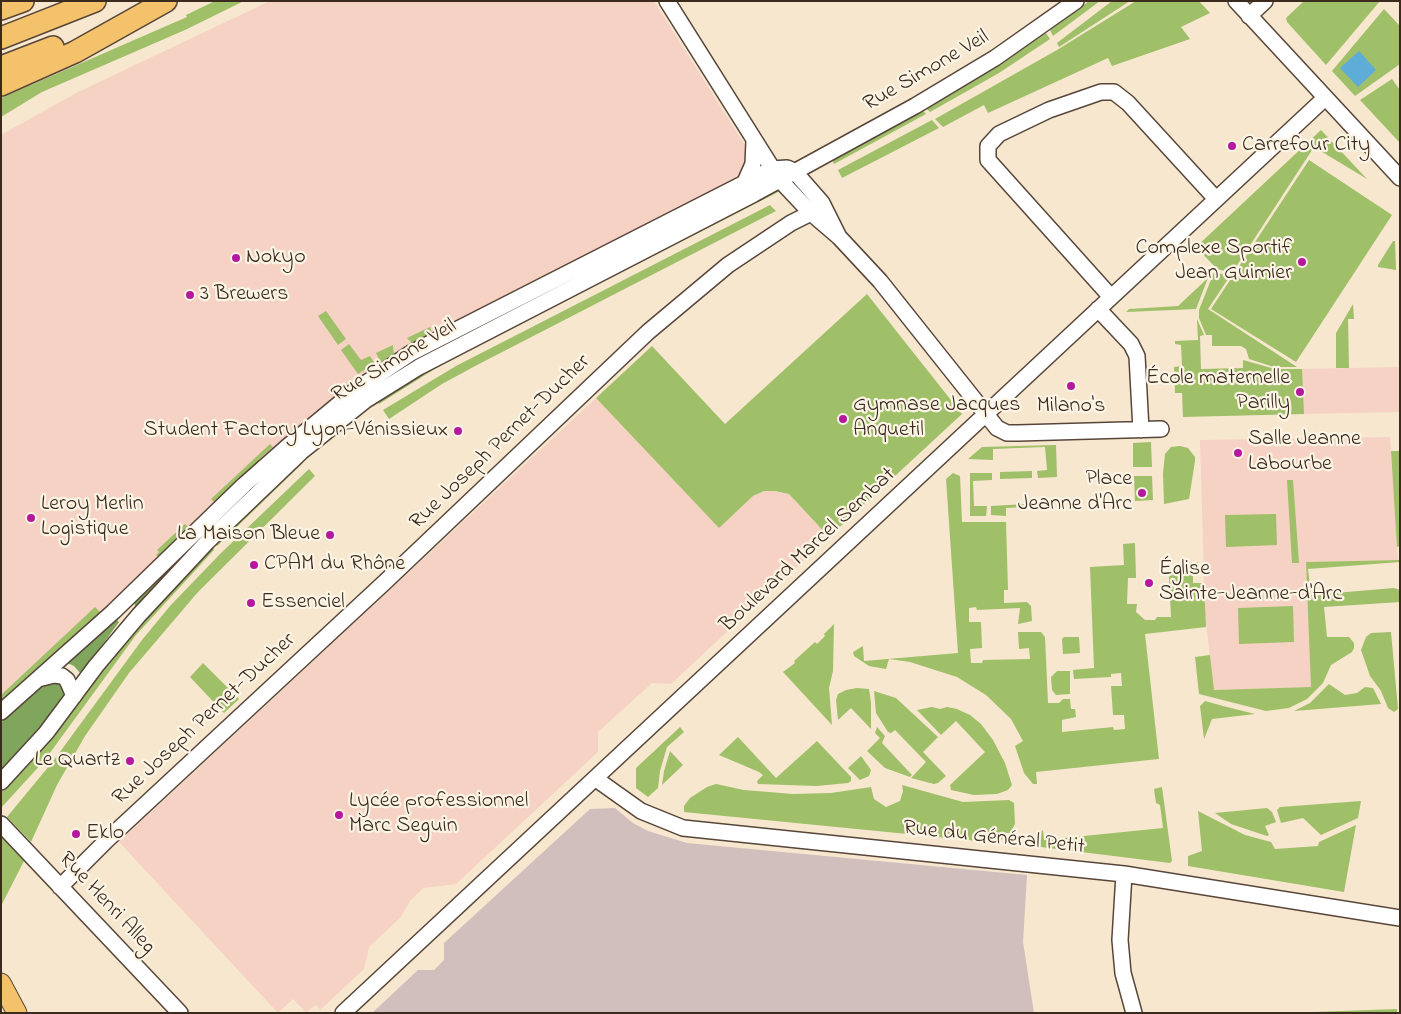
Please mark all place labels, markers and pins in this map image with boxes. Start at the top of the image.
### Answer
place label: Carrefour City [1242,133,1370,159]
marker: Carrefour City [1226,140,1238,152]
place label: Complexe Sportif Jean Guimier [1135,236,1292,288]
place label: Nokyo [246,245,306,271]
marker: Nokyo [230,252,242,264]
marker: Complexe Sportif Jean Guimier [1296,256,1308,268]
place label: 3 Brewers [200,282,288,308]
marker: 3 Brewers [184,289,196,301]
place label: École maternelle Parilly [1146,366,1290,418]
marker: Milano's [1065,380,1077,392]
marker: École maternelle Parilly [1294,386,1306,398]
place label: Gymnase Jacques Anquetil [853,393,1020,444]
place label: Milano's [1037,394,1105,420]
marker: Gymnase Jacques Anquetil [837,413,849,425]
place label: Student Factory Lyon-Vénissieux [144,418,448,444]
marker: Student Factory Lyon-Vénissieux [452,425,464,437]
place label: Salle Jeanne Labourbe [1248,427,1361,478]
marker: Salle Jeanne Labourbe [1232,447,1244,459]
place label: Place Jeanne d'Arc [1018,467,1132,518]
marker: Place Jeanne d'Arc [1136,487,1148,499]
place label: Leroy Merlin Logistique [41,492,144,544]
marker: Leroy Merlin Logistique [25,512,37,524]
place label: La Maison Bleue [177,522,320,548]
marker: La Maison Bleue [324,529,336,541]
place label: CPAM du Rhône [264,552,405,578]
place label: Église Sainte-Jeanne-d'Arc [1159,557,1342,608]
marker: CPAM du Rhône [248,559,260,571]
marker: Église Sainte-Jeanne-d'Arc [1143,577,1155,589]
place label: Essenciel [261,590,345,616]
marker: Essenciel [245,597,257,609]
place label: Le Quartz [35,748,120,774]
marker: Le Quartz [124,755,136,767]
place label: Lycée professionnel Marc Seguin [349,789,528,840]
marker: Lycée professionnel Marc Seguin [333,809,345,821]
place label: Eklo [86,821,124,847]
marker: Eklo [70,828,82,840]

